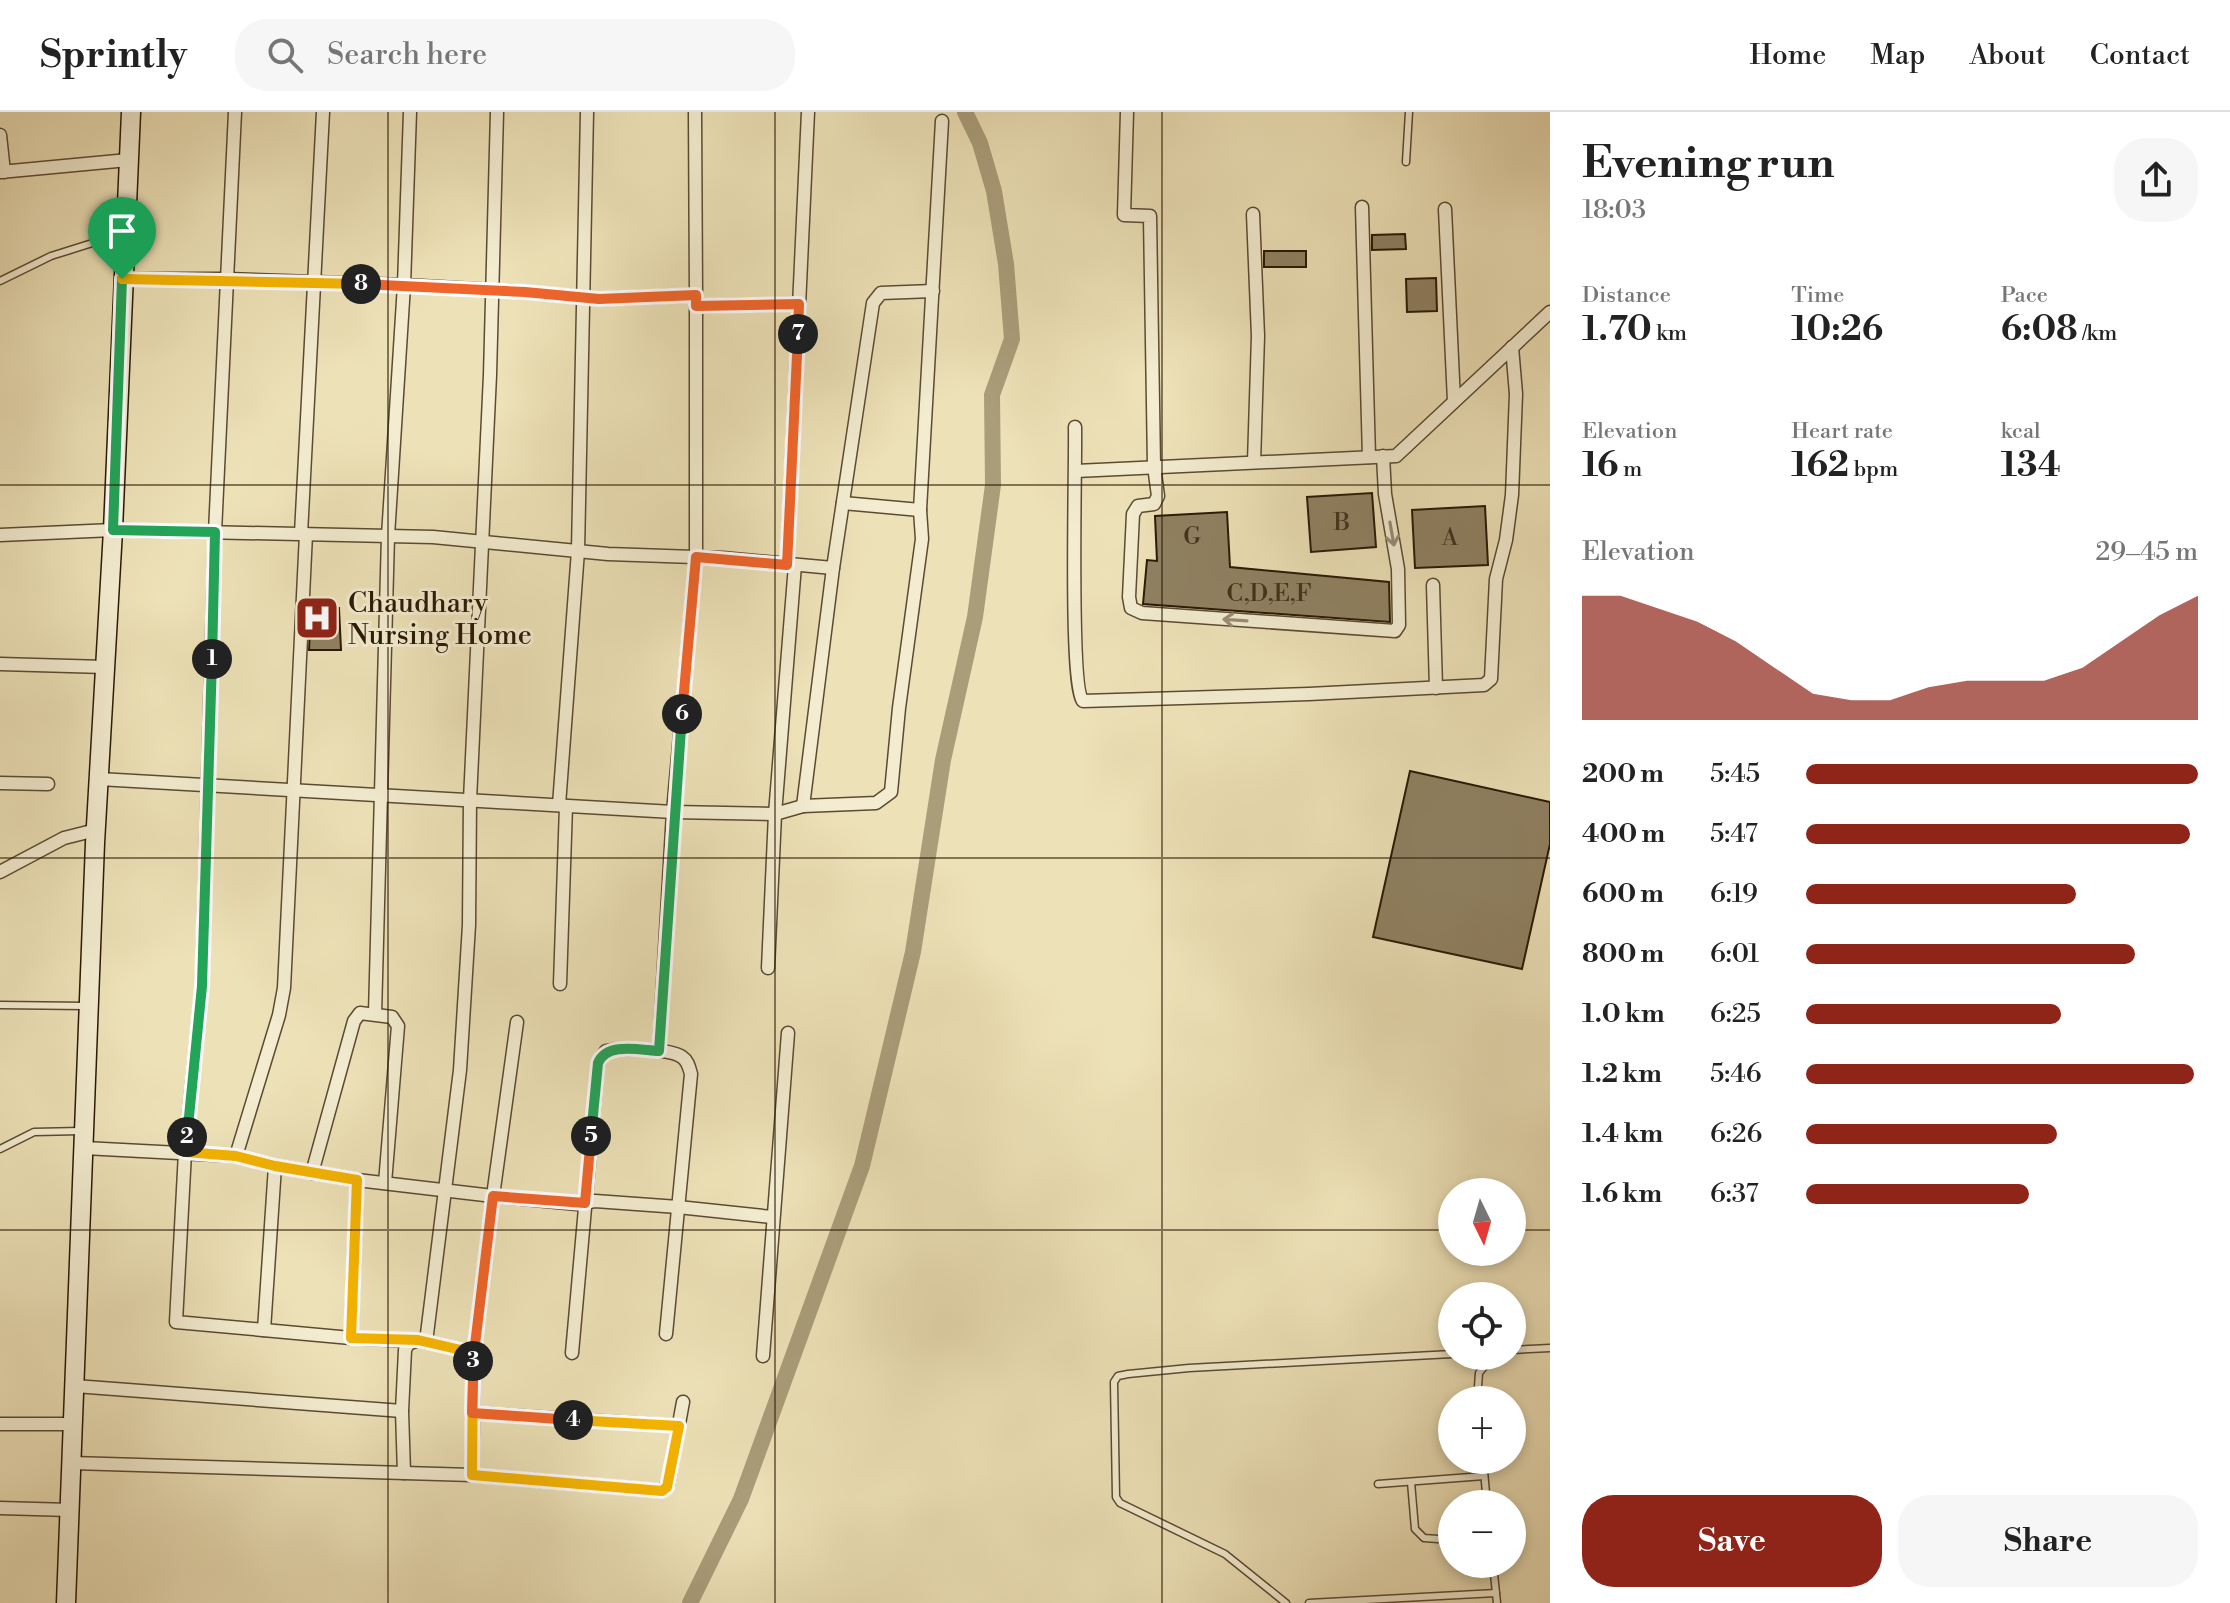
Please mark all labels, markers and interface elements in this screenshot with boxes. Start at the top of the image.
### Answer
search box [235,19,795,91]
text: Sprintly [40,32,187,79]
icon: search [263,33,307,77]
text: Search here [327,36,487,74]
text: Home [1750,38,1826,73]
text: Map [1870,38,1925,73]
text: About [1969,38,2046,73]
text: Contact [2090,38,2190,73]
text: Evening run [1582,136,1835,191]
button: share [2114,138,2198,222]
text: 18:03 [1582,194,1646,226]
pin [88,197,156,279]
icon: arrive [100,209,144,253]
pin: 8 [341,264,381,304]
text: 8 [354,270,368,297]
text: Distance [1582,282,1671,309]
text: Time [1791,282,1844,309]
text: Pace [2001,282,2048,309]
text: 1.70 [1582,309,1652,351]
text: 10:26 [1791,309,1883,351]
text: 6:08 [2001,309,2078,351]
pin: 7 [778,314,818,354]
text: 7 [792,320,804,347]
text: km [1652,320,1687,347]
text: /km [2078,320,2117,347]
text: Elevation [1582,418,1677,445]
text: Heart rate [1791,418,1893,445]
text: kcal [2001,418,2041,445]
text: 16 [1582,445,1619,487]
text: 162 [1791,445,1849,487]
text: 134 [2001,445,2061,487]
text: m [1619,456,1642,483]
text: bpm [1849,456,1898,483]
house number: B [1333,508,1350,538]
one-way arrow [1385,521,1400,546]
house number: G [1183,522,1201,552]
house number: A [1441,523,1459,553]
text: Elevation [1582,536,1695,568]
text: 29–45 m [2096,536,2198,568]
house number: C,D,E,F [1227,579,1311,609]
place label: Chaudhary Nursing Home [348,586,532,653]
hospital icon: Chaudhary Nursing Home [293,594,341,642]
one-way arrow [1222,612,1249,627]
pin: 1 [192,639,232,679]
text: 1 [207,645,217,672]
pin: 6 [662,694,702,734]
text: 6 [675,700,689,727]
text: 200 m [1582,758,1664,790]
text: 5:45 [1710,758,1760,790]
text: 400 m [1582,818,1665,850]
text: 5:47 [1710,818,1758,850]
text: 600 m [1582,878,1664,910]
text: 6:19 [1710,878,1758,910]
text: 800 m [1582,938,1664,970]
text: 6:01 [1710,938,1759,970]
text: 1.0 km [1582,998,1665,1030]
text: 6:25 [1710,998,1761,1030]
text: 1.2 km [1582,1058,1662,1090]
text: 5:46 [1710,1058,1761,1090]
pin: 5 [571,1116,611,1156]
pin: 2 [167,1117,207,1157]
text: 1.4 km [1582,1118,1663,1150]
text: 6:26 [1710,1118,1762,1150]
text: 5 [584,1122,598,1149]
text: 2 [180,1123,194,1150]
north arrow [1438,1178,1526,1266]
map controls [1438,1178,1526,1578]
text: 1.6 km [1582,1178,1662,1210]
text: 6:37 [1710,1178,1759,1210]
button: locate [1438,1282,1526,1370]
pin: 3 [453,1341,493,1381]
text: 3 [466,1347,480,1374]
button: + [1438,1386,1526,1474]
pin: 4 [553,1400,593,1440]
text: 4 [566,1406,580,1433]
button: − [1438,1490,1526,1578]
button: Save [1582,1495,1882,1587]
button: Share [1898,1495,2198,1587]

